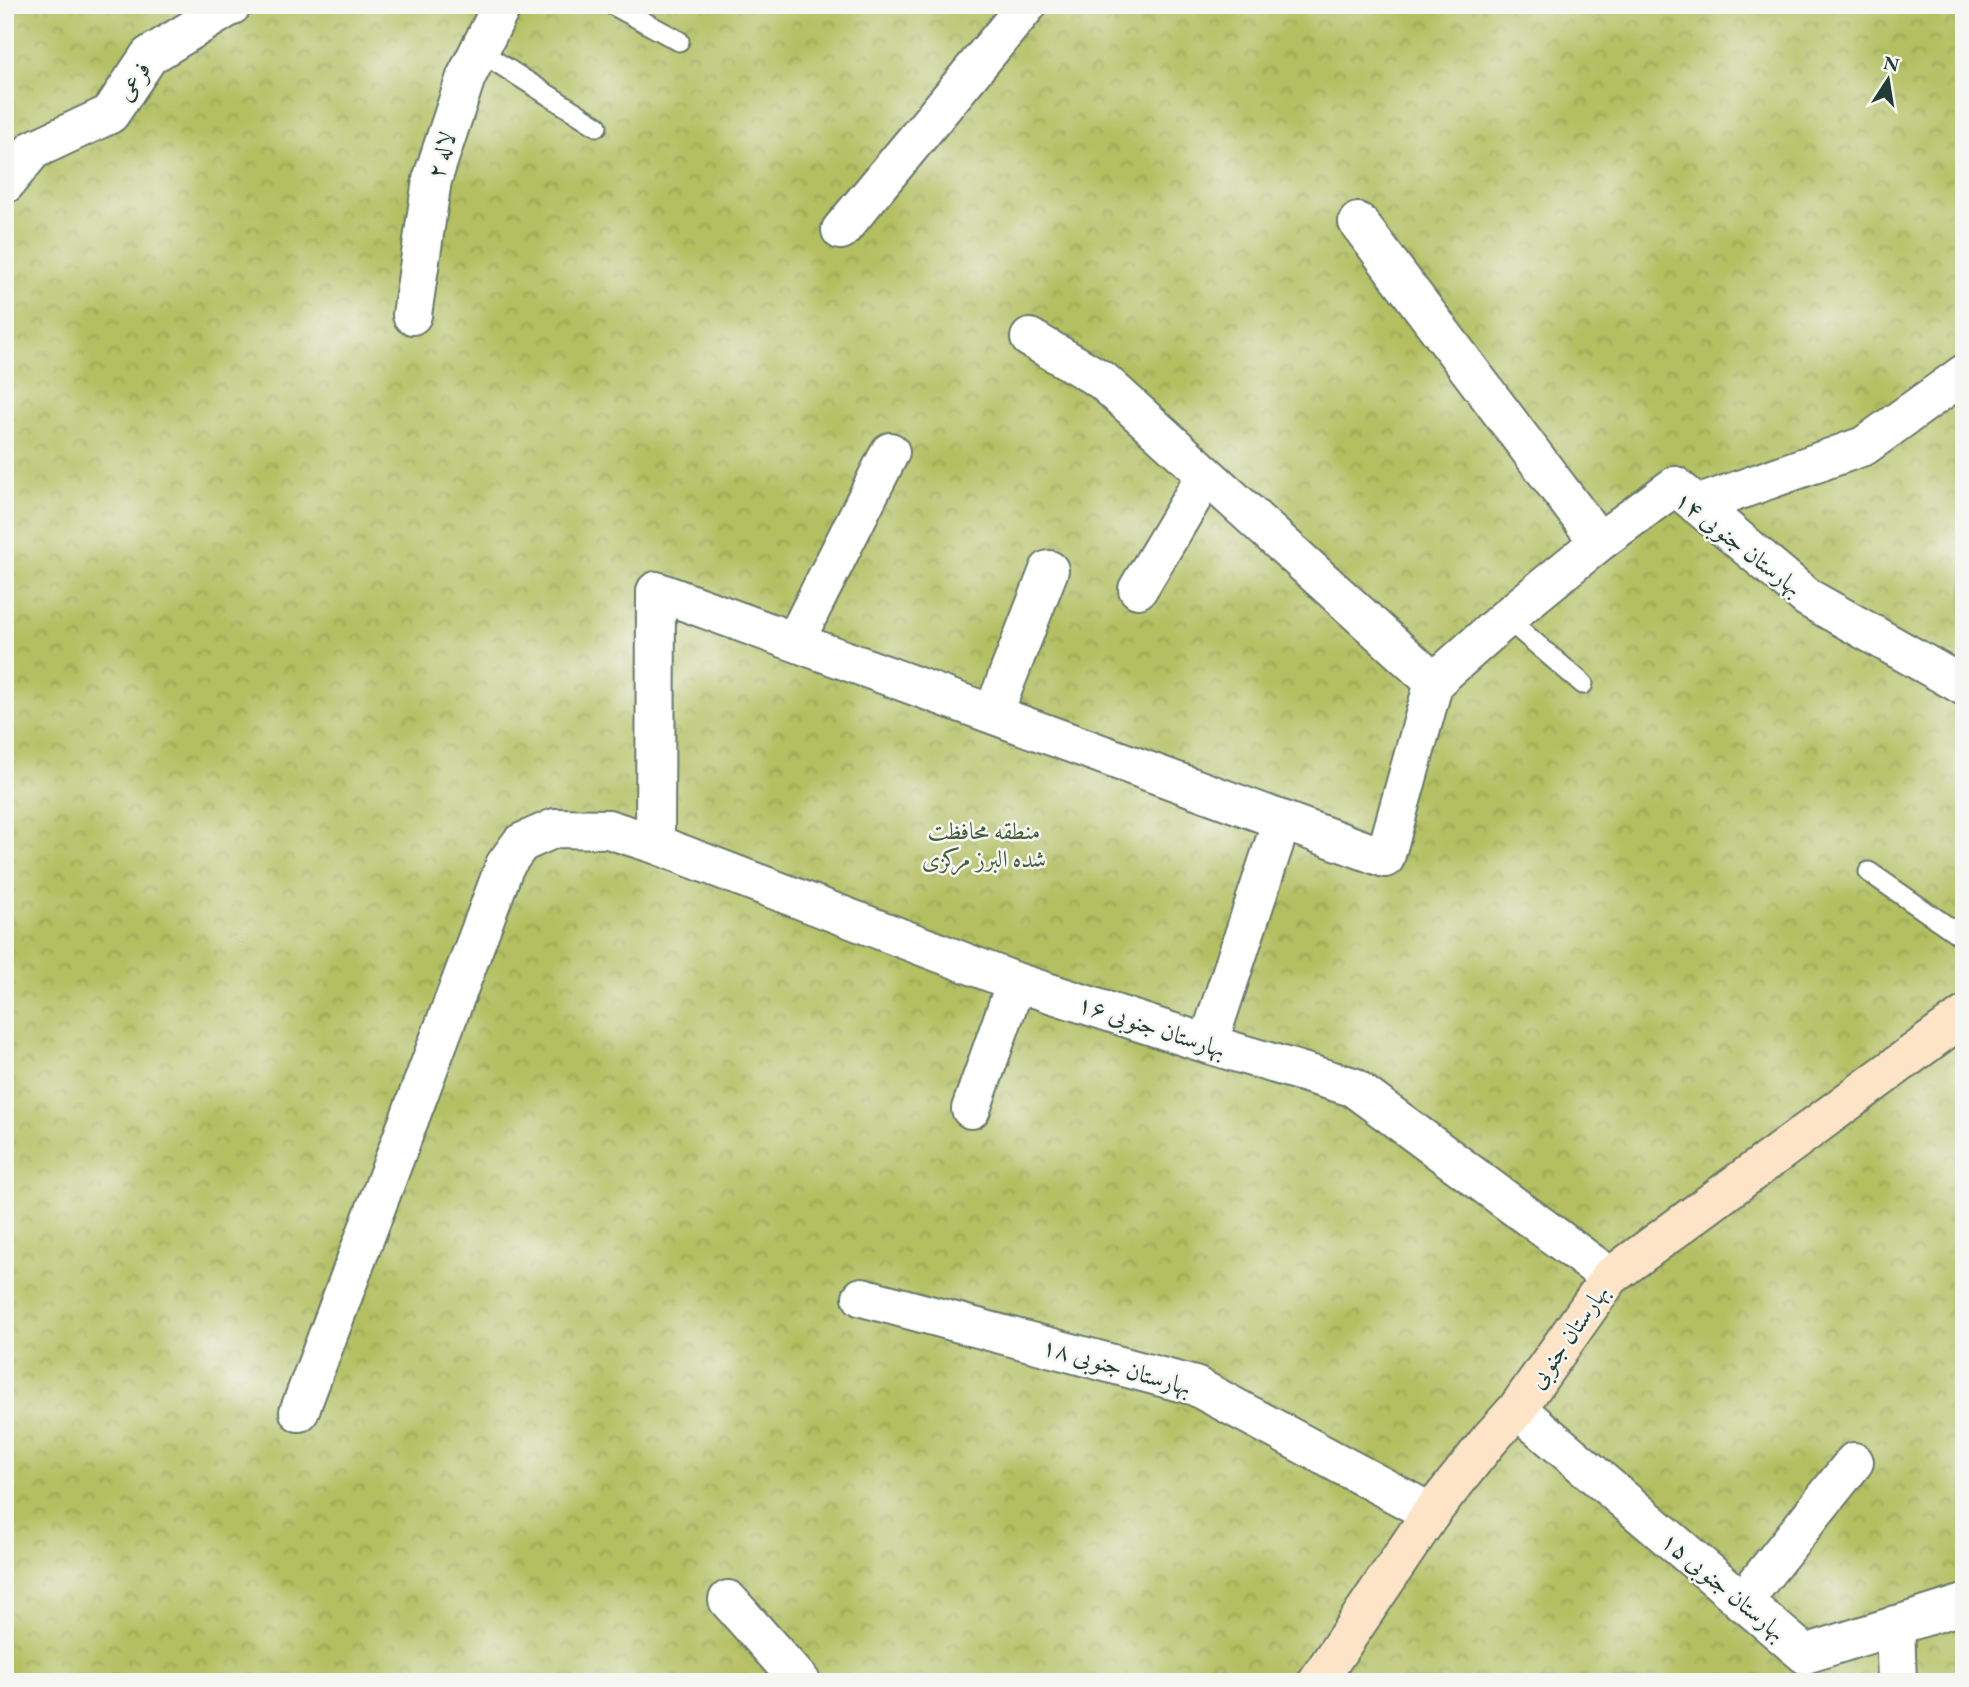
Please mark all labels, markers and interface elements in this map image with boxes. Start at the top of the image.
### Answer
north arrow [1854,46,1924,116]
text: N [1881,50,1902,78]
street label: فرعی [109,55,157,107]
street label: لاله ۲ [419,128,463,182]
street label: بهارستان جنوبی ۱۴ [1668,483,1809,604]
park label: منطقه محافظت شده البرز مرکزی [922,815,1046,876]
street label: بهارستان جنوبی ۱۶ [1074,988,1230,1066]
street label: بهارستان جنوبی [1521,1278,1617,1396]
street label: بهارستان جنوبی ۱۸ [1038,1330,1195,1404]
street label: بهارستان جنوبی ۱۵ [1654,1525,1793,1649]

